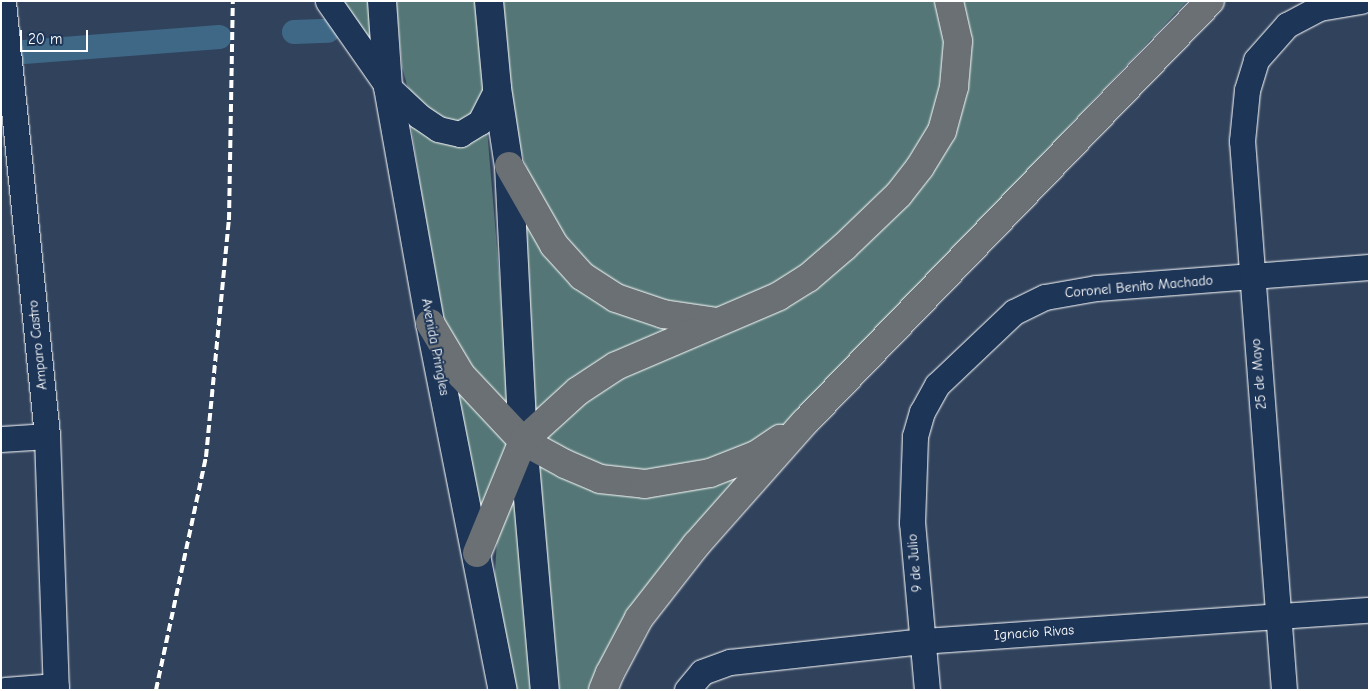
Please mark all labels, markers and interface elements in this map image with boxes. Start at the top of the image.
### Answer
scale bar [22,20,90,52]
text: 20 m [28,30,62,48]
street label: Coronel Benito Machado [1064,272,1214,302]
street label: Avenida Pringles [417,297,453,397]
street label: Amparo Castro [25,299,51,391]
street label: 25 de Mayo [1248,338,1270,410]
street label: 9 de Julio [904,533,926,593]
street label: Ignacio Rivas [993,622,1075,644]

